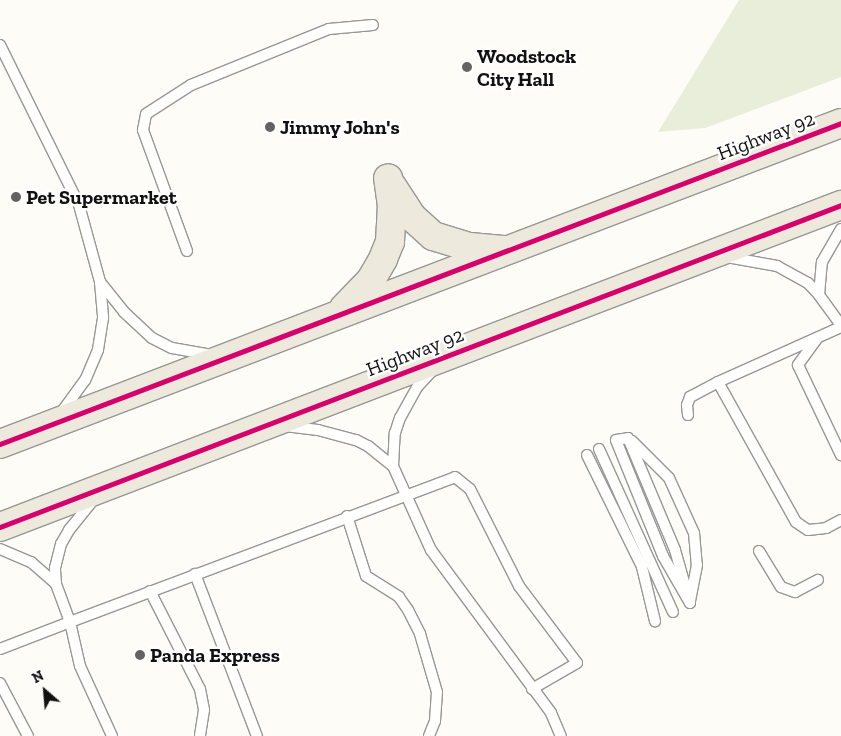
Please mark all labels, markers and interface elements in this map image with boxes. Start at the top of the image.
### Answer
place label: Woodstock City Hall [477,44,576,91]
marker: Woodstock City Hall [461,61,473,73]
street label: Highway 92 [714,106,818,166]
place label: Jimmy John's [280,115,400,139]
marker: Jimmy John's [264,121,276,133]
place label: Pet Supermarket [26,185,177,209]
marker: Pet Supermarket [10,191,22,203]
street label: Highway 92 [363,322,467,382]
place label: Panda Express [150,643,280,667]
marker: Panda Express [134,649,146,661]
north arrow [20,666,70,716]
text: N [29,667,47,687]

